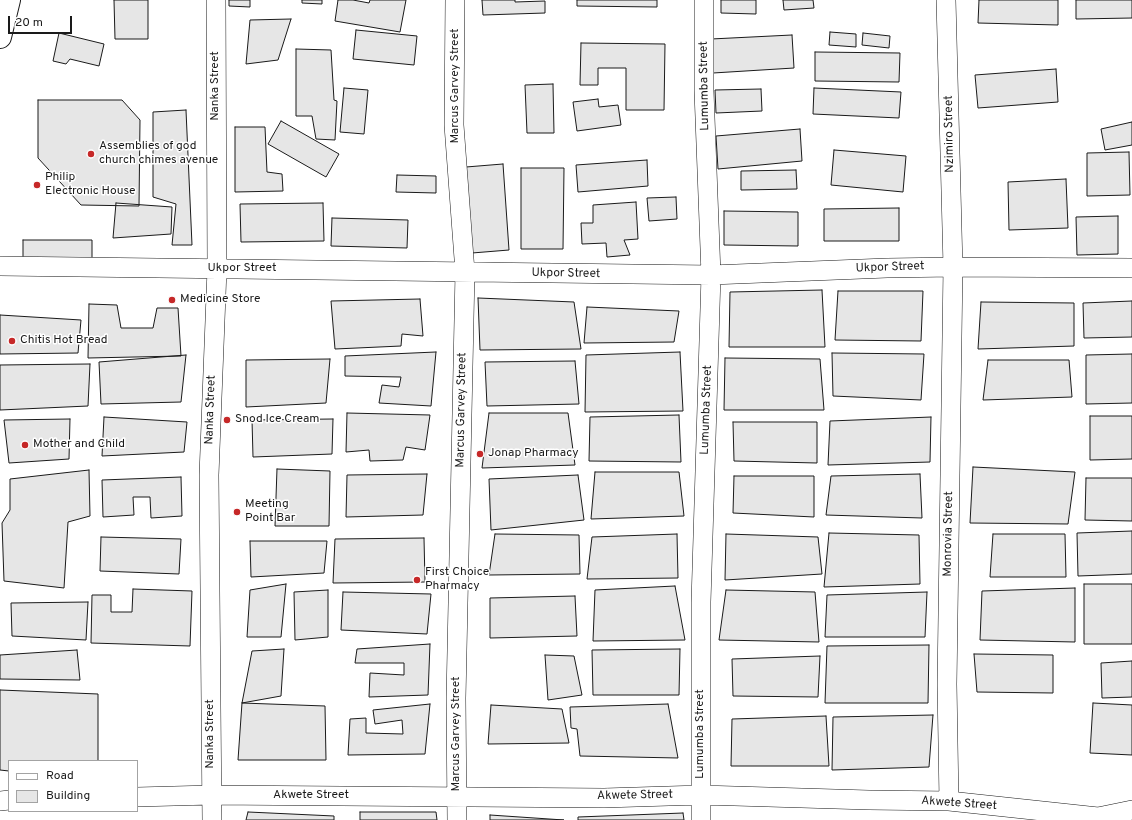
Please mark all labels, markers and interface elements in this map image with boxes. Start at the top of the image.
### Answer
scale bar [10,8,74,34]
text: 20 m [15,15,43,31]
street label: Marcus Garvey Street [449,28,463,144]
street label: Lumumba Street [697,41,713,131]
street label: Nanka Street [209,51,223,121]
street label: Nzimiro Street [942,95,958,173]
place label: Assemblies of god church chimes avenue [99,140,218,168]
marker: Assemblies of god church chimes avenue [86,149,96,159]
place label: Philip Electronic House [45,171,135,199]
marker: Philip Electronic House [32,180,42,190]
street label: Ukpor Street [855,260,925,276]
street label: Ukpor Street [208,262,276,276]
street label: Ukpor Street [531,266,601,282]
place label: Medicine Store [180,293,260,307]
marker: Medicine Store [167,295,177,305]
place label: Chitis Hot Bread [20,334,108,348]
marker: Chitis Hot Bread [7,336,17,346]
street label: Marcus Garvey Street [454,352,470,468]
street label: Lumumba Street [698,365,716,455]
street label: Nanka Street [203,375,219,445]
place label: Snod Ice Cream [235,413,320,427]
marker: Snod Ice Cream [222,415,232,425]
place label: Mother and Child [33,438,125,452]
marker: Mother and Child [20,440,30,450]
place label: Jonap Pharmacy [488,447,579,461]
marker: Jonap Pharmacy [475,449,485,459]
street label: Monrovia Street [941,491,957,577]
place label: Meeting Point Bar [245,498,295,526]
marker: Meeting Point Bar [232,507,242,517]
place label: First Choice Pharmacy [425,566,489,594]
marker: First Choice Pharmacy [412,575,422,585]
street label: Marcus Garvey Street [450,676,464,792]
street label: Lumumba Street [694,689,708,779]
street label: Nanka Street [204,699,218,769]
legend [8,760,138,812]
text: Road [46,768,74,784]
text: Building [46,788,90,804]
street label: Akwete Street [597,788,673,804]
street label: Akwete Street [273,789,349,803]
street label: Akwete Street [921,794,997,814]

